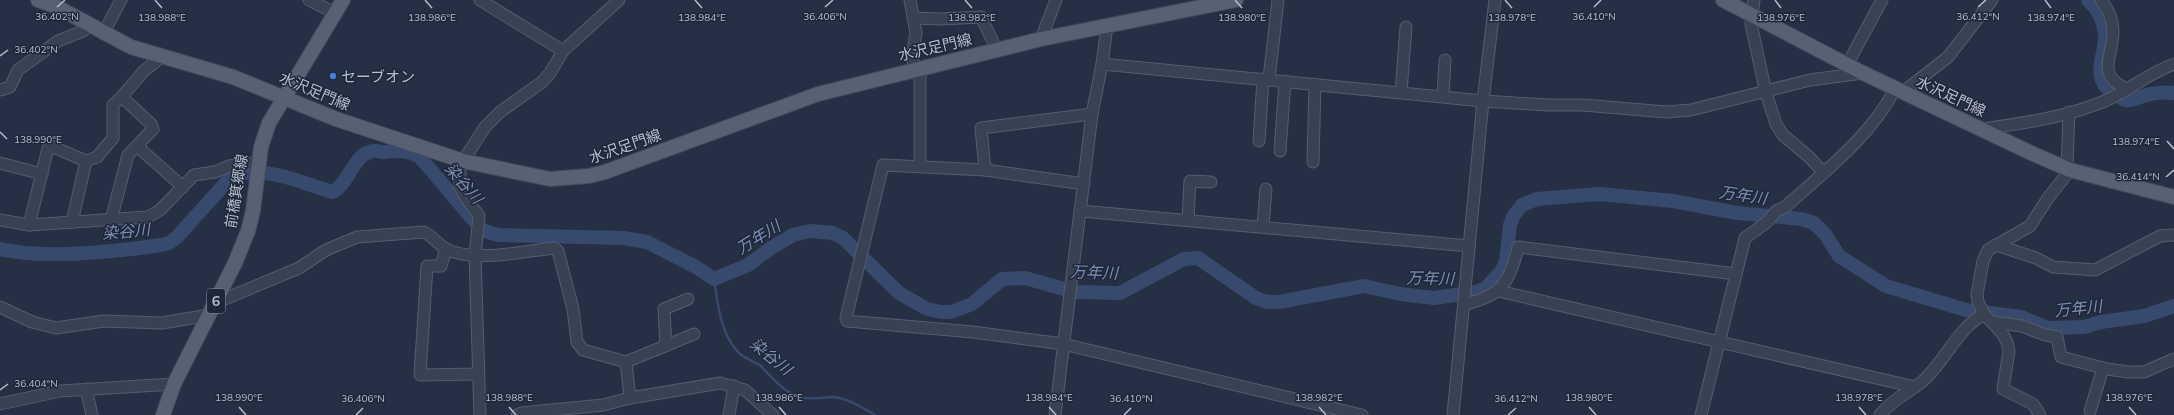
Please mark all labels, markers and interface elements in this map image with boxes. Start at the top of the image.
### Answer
text: 36.402°N [35,10,79,23]
text: 36.406°N [803,10,847,23]
text: 36.410°N [1572,10,1616,23]
text: 36.412°N [1956,10,2000,23]
text: 138.988°E [138,11,186,24]
text: 138.986°E [408,11,456,24]
text: 138.984°E [678,11,726,24]
text: 138.982°E [948,11,996,24]
text: 138.980°E [1218,11,1266,24]
text: 138.978°E [1488,11,1536,24]
text: 138.976°E [1757,11,1805,24]
text: 138.974°E [2027,11,2075,24]
street label: 水沢足門線 [896,29,974,65]
text: 36.402°N [14,43,58,56]
place label: セーブオン [341,67,415,86]
street label: 水沢足門線 [277,68,353,114]
marker: セーブオン [328,71,338,81]
street label: 水沢足門線 [1913,72,1989,120]
street label: 水沢足門線 [586,125,664,167]
text: 138.990°E [14,133,62,146]
text: 138.974°E [2112,135,2160,148]
street label: 前橋箕郷線 [221,152,251,230]
water label: 染谷川 [441,158,489,209]
text: 36.414°N [2116,170,2160,183]
water label: 万年川 [1718,182,1770,209]
water label: 万年川 [732,215,785,258]
water label: 染谷川 [101,219,153,243]
water label: 万年川 [1070,261,1120,283]
water label: 万年川 [1406,268,1456,288]
road number: 6 [207,289,225,313]
water label: 万年川 [2053,295,2105,320]
water label: 染谷川 [746,333,797,380]
text: 36.404°N [14,377,58,390]
text: 138.990°E [215,391,263,404]
text: 138.988°E [485,391,533,404]
text: 138.986°E [755,391,803,404]
text: 138.984°E [1025,391,1073,404]
text: 138.982°E [1295,391,1343,404]
text: 138.980°E [1565,391,1613,404]
text: 138.978°E [1835,391,1883,404]
text: 138.976°E [2105,391,2153,404]
text: 36.406°N [341,392,385,405]
text: 36.410°N [1109,392,1153,405]
text: 36.412°N [1494,392,1538,405]

